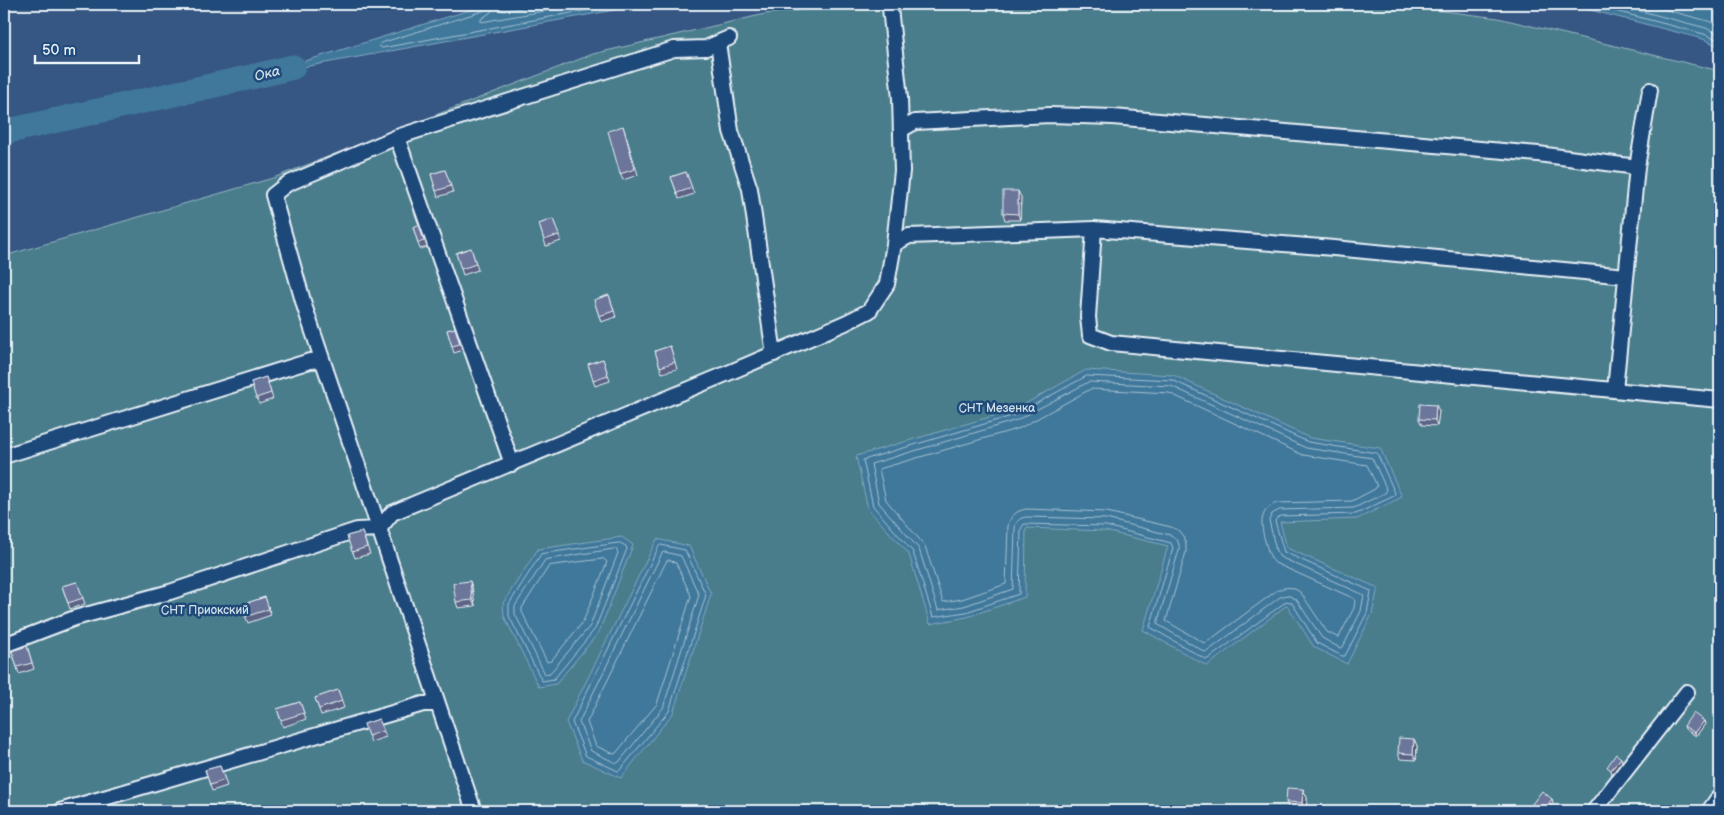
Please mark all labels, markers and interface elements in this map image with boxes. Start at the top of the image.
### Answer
scale bar [35,32,139,64]
text: 50 m [42,41,76,60]
water label: Ока [253,62,282,85]
park label: СНТ Мезенка [959,401,1035,416]
park label: СНТ Приокский [161,603,249,618]

